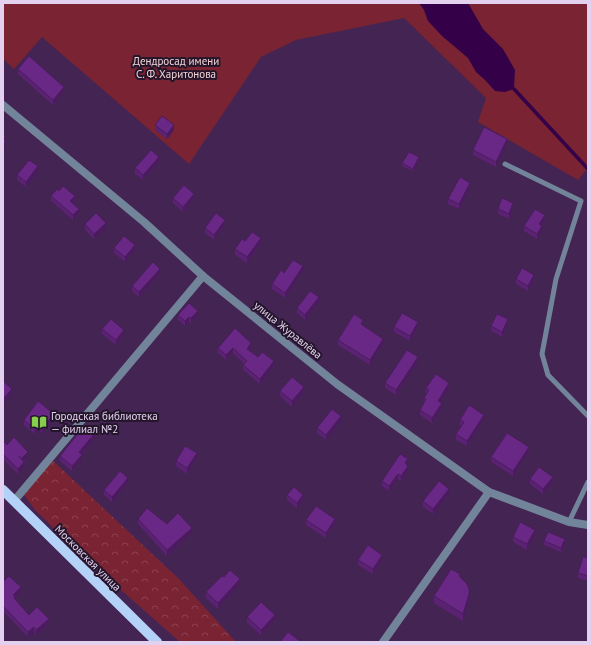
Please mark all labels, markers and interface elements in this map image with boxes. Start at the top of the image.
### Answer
park label: Дендросад имени С. Ф. Харитонова [133,54,219,81]
street label: улица Журавлёва [251,298,325,362]
place label: Городская библиотека — филиал №2 [51,409,158,436]
library icon: Городская библиотека — филиал №2 [30,413,48,431]
street label: Московская улица [52,522,124,594]

